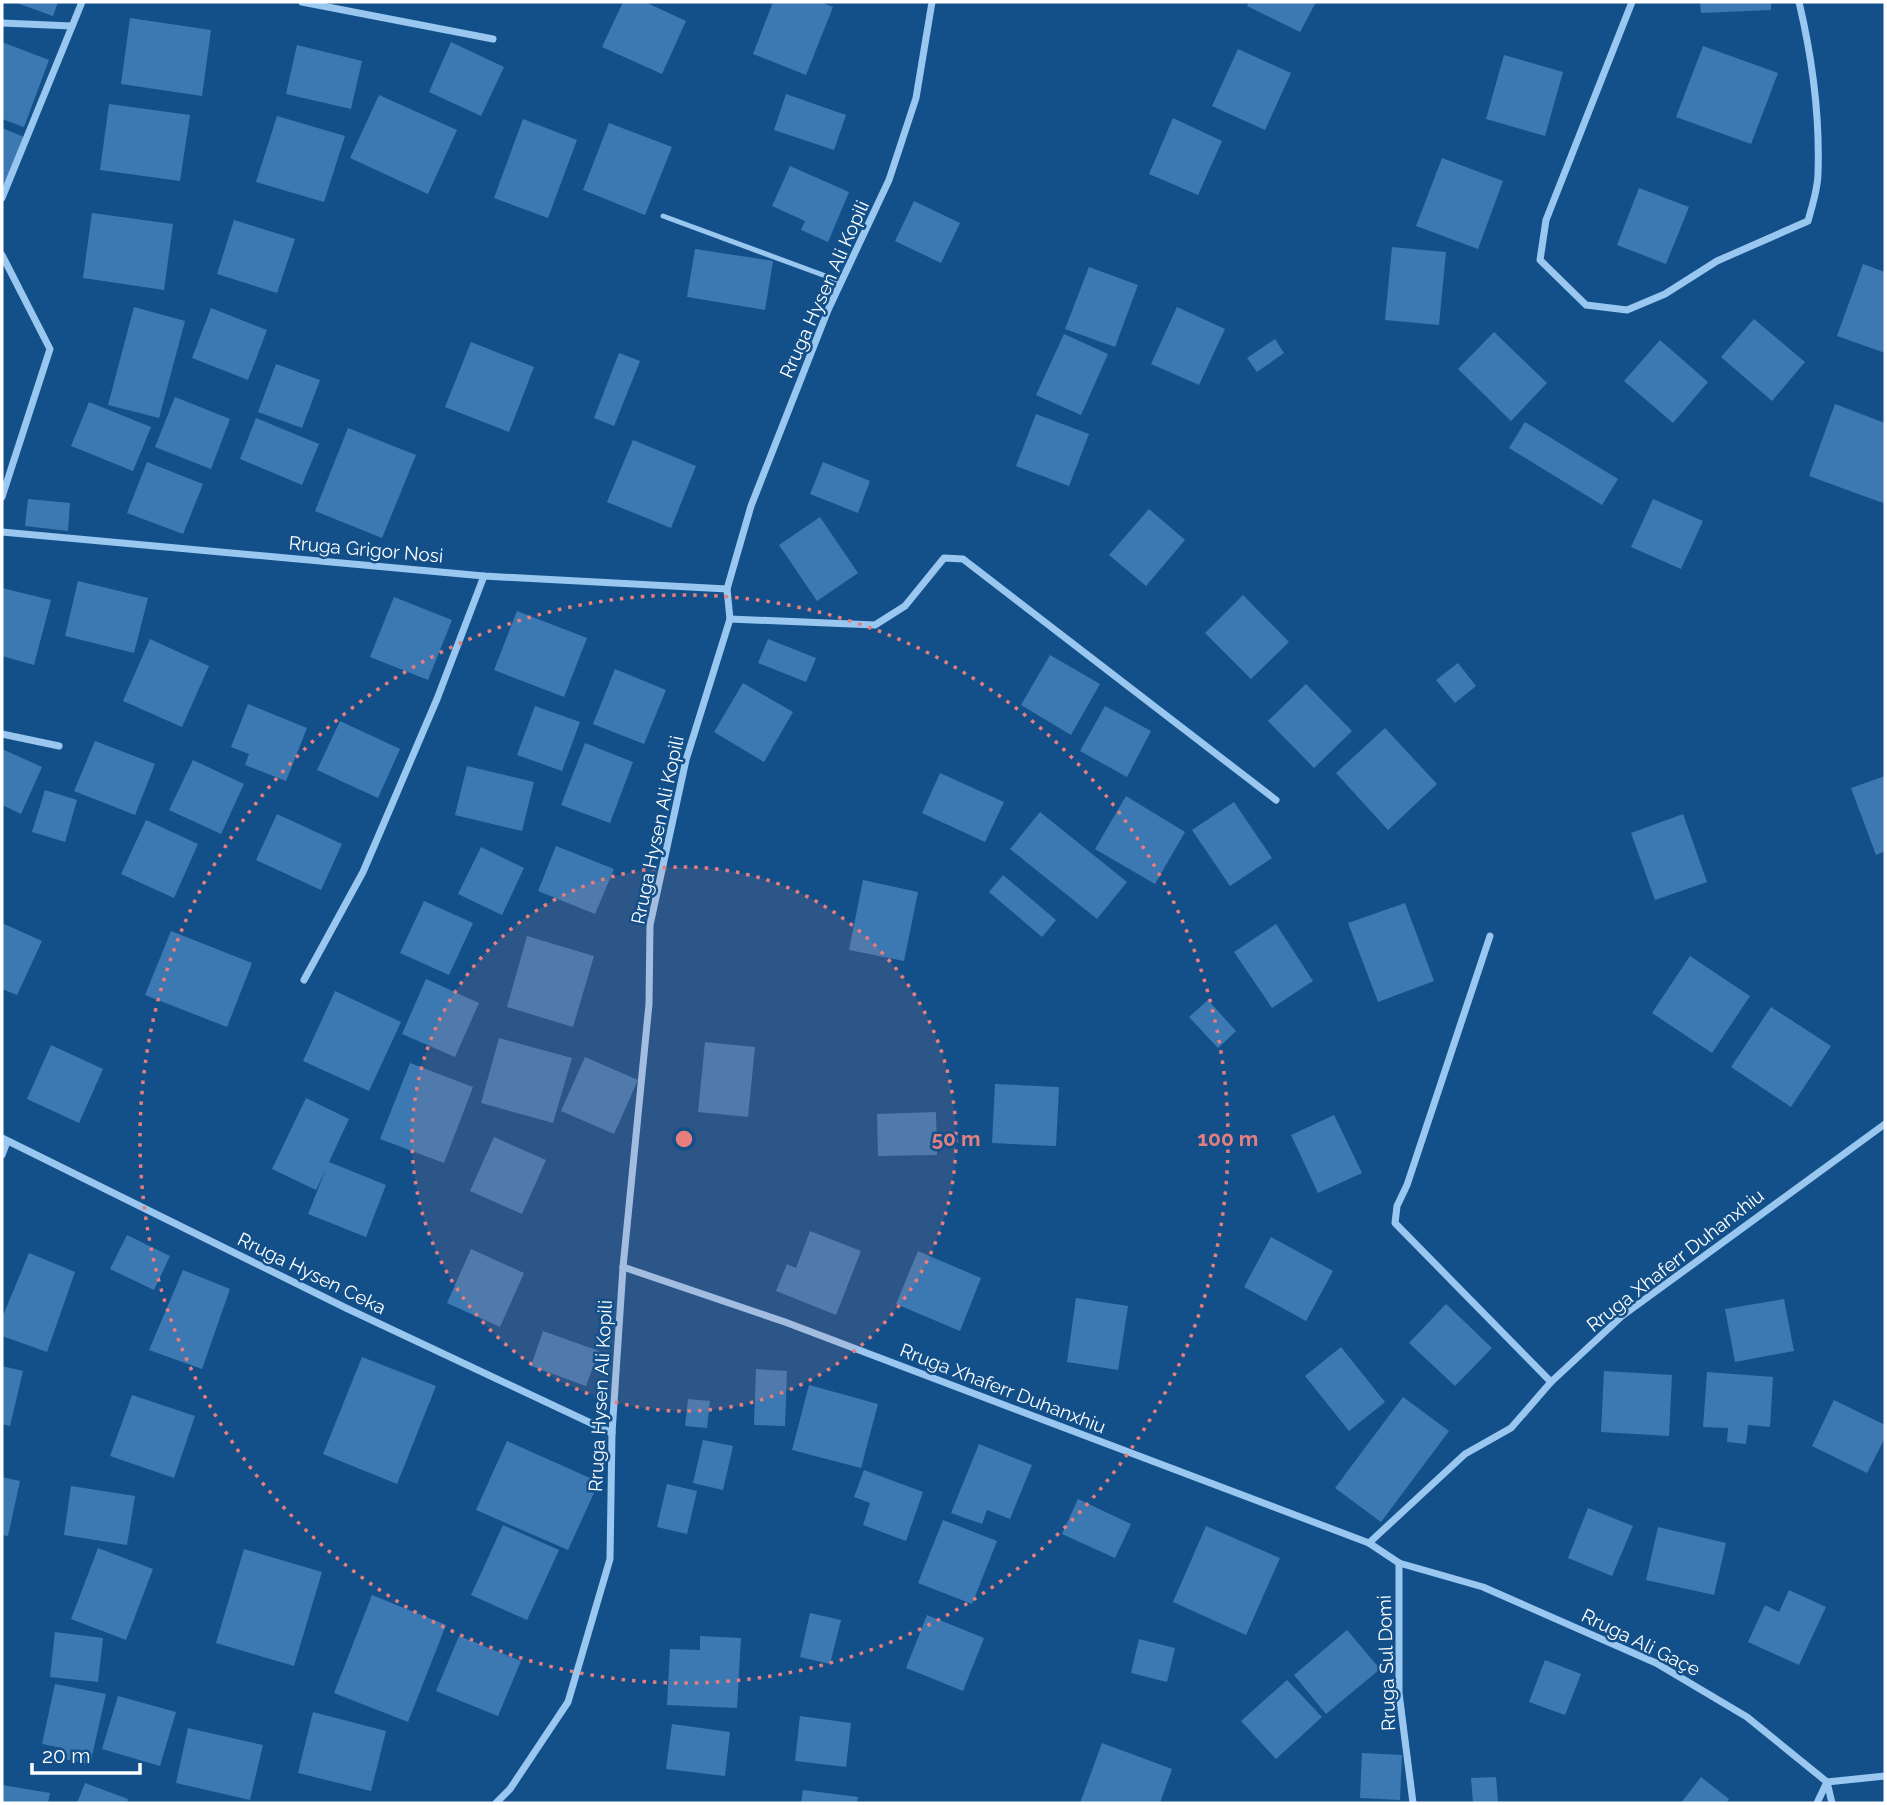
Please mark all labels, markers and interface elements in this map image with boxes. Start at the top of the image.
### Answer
street label: Rruga Hysen Ali Kopili [775,197,873,381]
street label: Rruga Grigor Nosi [288,531,444,567]
street label: Rruga Hysen Ali Kopili [626,734,688,926]
text: 50 m [931,1126,981,1151]
text: 100 m [1198,1126,1258,1151]
centre of rings [672,1127,696,1151]
street label: Rruga Xhaferr Duhanxhiu [1582,1184,1768,1336]
street label: Rruga Hysen Ceka [234,1228,390,1318]
street label: Rruga Hysen Ali Kopili [584,1300,616,1492]
street label: Rruga Xhaferr Duhanxhiu [897,1339,1109,1437]
street label: Rruga Sul Domi [1373,1595,1399,1731]
street label: Rruga Ali Gaçe [1578,1604,1704,1680]
scale bar [32,1731,140,1775]
text: 20 m [42,1743,90,1768]

